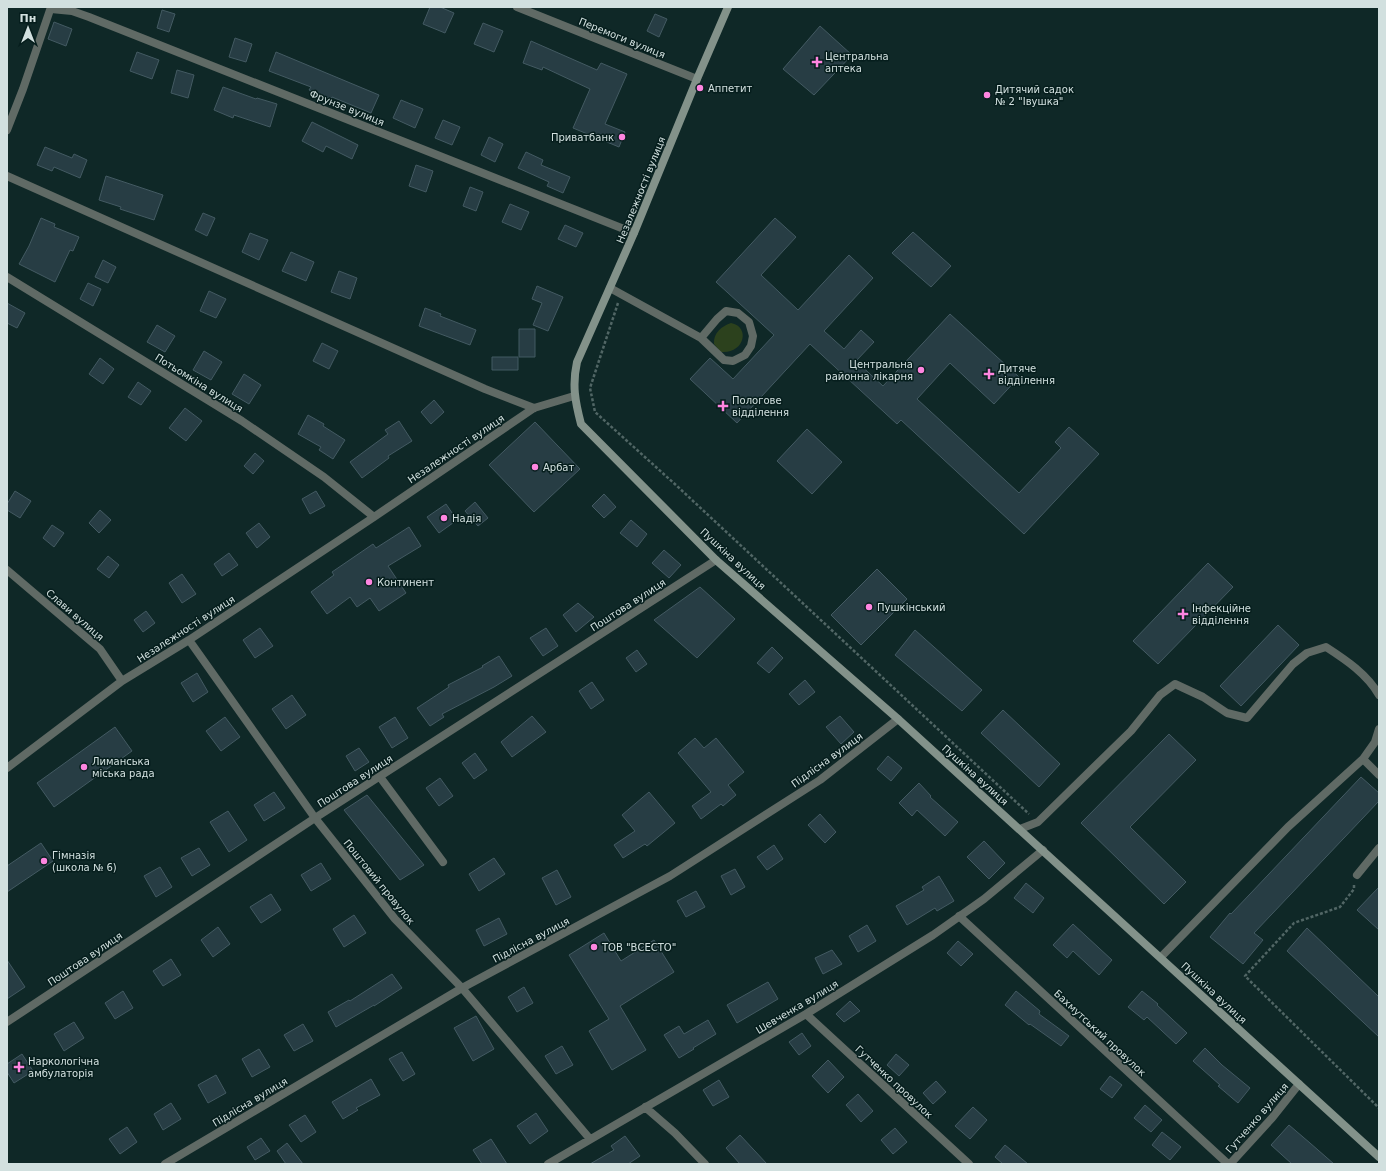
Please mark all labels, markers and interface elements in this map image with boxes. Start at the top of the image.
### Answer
north arrow [8,8,48,48]
text: Пн [20,12,36,25]
street label: Перемоги вулиця [577,16,667,60]
place label: Центральна аптека [825,51,889,74]
marker: Центральна аптека [812,57,822,67]
marker: Аппетит [695,83,705,93]
place label: Аппетит [708,83,752,94]
place label: Дитячий садок № 2 "Івушка" [995,84,1074,107]
street label: Фрунзе вулиця [308,88,386,128]
marker: Дитячий садок № 2 "Івушка" [982,90,992,100]
place label: Приватбанк [551,132,614,143]
marker: Приватбанк [617,132,627,142]
street label: Незалежності вулиця [615,135,667,245]
street label: Потьомкіна вулиця [153,352,245,414]
place label: Центральна районна лікарня [825,359,913,382]
place label: Дитяче відділення [998,363,1055,386]
marker: Центральна районна лікарня [916,365,926,375]
marker: Дитяче відділення [983,368,995,380]
place label: Пологове відділення [732,395,789,418]
marker: Пологове відділення [717,400,729,412]
street label: Незалежності вулиця [406,413,506,485]
marker: Арбат [530,462,540,472]
place label: Арбат [543,462,574,473]
marker: Надiя [439,513,449,523]
place label: Надiя [452,513,481,524]
street label: Пушкіна вулиця [698,526,768,592]
marker: Континент [364,577,374,587]
place label: Континент [377,577,434,588]
street label: Поштова вулиця [588,577,668,633]
street label: Слави вулиця [44,587,106,643]
street label: Незалежності вулиця [135,593,237,665]
marker: Пушкінський [864,602,874,612]
place label: Пушкінський [877,602,945,613]
place label: Інфекційне відділення [1192,603,1251,626]
marker: Інфекційне відділення [1177,608,1189,620]
street label: Підлісна вулиця [789,730,865,790]
street label: Пушкіна вулиця [940,743,1010,807]
street label: Поштова вулиця [315,753,395,809]
place label: Лиманська міська рада [92,756,155,779]
marker: Лиманська міська рада [79,762,89,772]
street label: Поштовий провулок [341,837,417,927]
place label: Гімназія (школа № 6) [52,850,117,873]
marker: Гімназія (школа № 6) [39,856,49,866]
street label: Підлісна вулиця [491,915,571,965]
street label: Поштова вулиця [46,930,124,988]
marker: ТОВ "ВСЕСТО" [589,942,599,952]
place label: ТОВ "ВСЕСТО" [601,942,676,953]
street label: Пушкіна вулиця [1179,960,1249,1026]
street label: Шевченка вулиця [754,978,840,1036]
street label: Бахмутський провулок [1052,988,1148,1078]
street label: Гутченко провулок [853,1043,935,1121]
place label: Наркологічна амбулаторія [28,1056,99,1079]
marker: Наркологічна амбулаторія [13,1061,25,1073]
street label: Підлісна вулиця [211,1075,289,1129]
street label: Гутченко вулиця [1224,1081,1290,1155]

